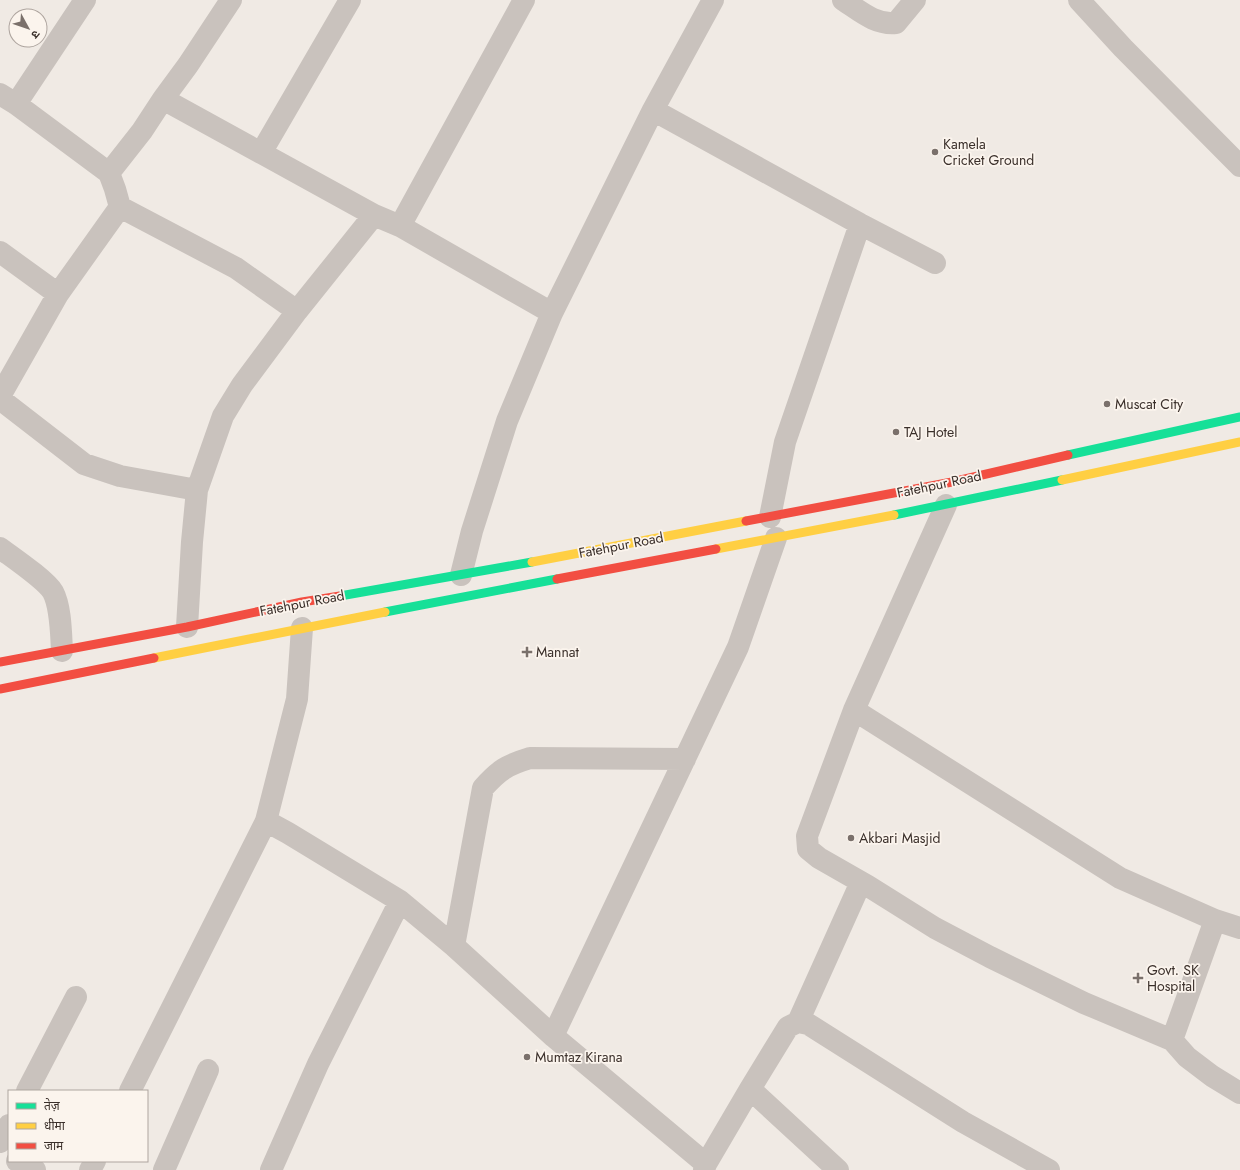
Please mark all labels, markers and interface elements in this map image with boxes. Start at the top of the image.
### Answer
north arrow [8,8,48,48]
text: उ [27,27,44,42]
place label: Kamela Cricket Ground [943,134,1034,170]
marker: Kamela Cricket Ground [930,147,940,157]
place label: Muscat City [1115,394,1184,414]
marker: Muscat City [1102,399,1112,409]
place label: TAJ Hotel [904,422,957,442]
marker: TAJ Hotel [891,427,901,437]
street label: Fatehpur Road [895,465,983,503]
street label: Fatehpur Road [577,527,665,563]
street label: Fatehpur Road [258,585,346,621]
place label: Mannat [536,642,580,662]
marker: Mannat [521,646,533,658]
place label: Akbari Masjid [859,828,941,848]
marker: Akbari Masjid [846,833,856,843]
place label: Govt. SK Hospital [1147,960,1199,996]
marker: Govt. SK Hospital [1132,972,1144,984]
place label: Mumtaz Kirana [535,1047,623,1067]
marker: Mumtaz Kirana [522,1052,532,1062]
legend [8,1090,148,1162]
text: तेज़ [44,1097,61,1115]
text: धीमा [44,1117,66,1135]
text: जाम [44,1137,64,1155]

